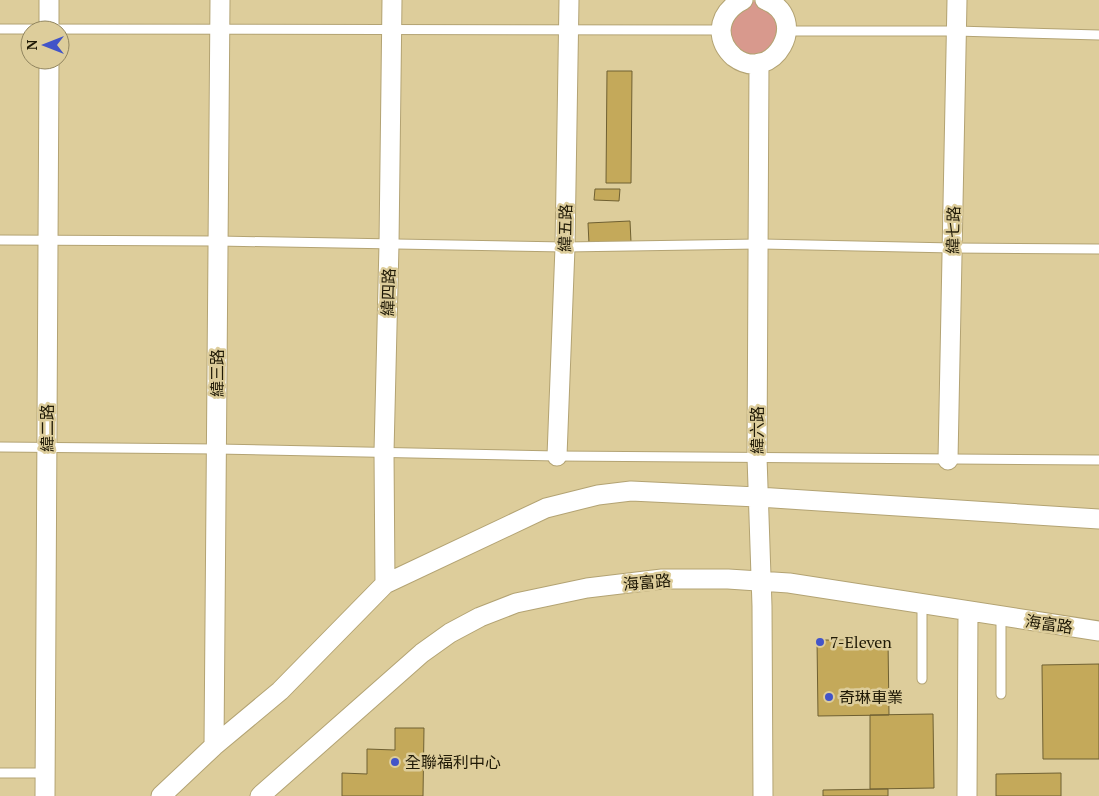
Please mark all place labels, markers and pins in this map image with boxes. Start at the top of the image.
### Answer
place label: 7-Eleven [830,631,892,653]
marker: 7-Eleven [814,636,826,648]
place label: 奇琳車業 [839,686,903,708]
marker: 奇琳車業 [823,691,835,703]
place label: 全聯福利中心 [405,751,501,773]
marker: 全聯福利中心 [389,756,401,768]

